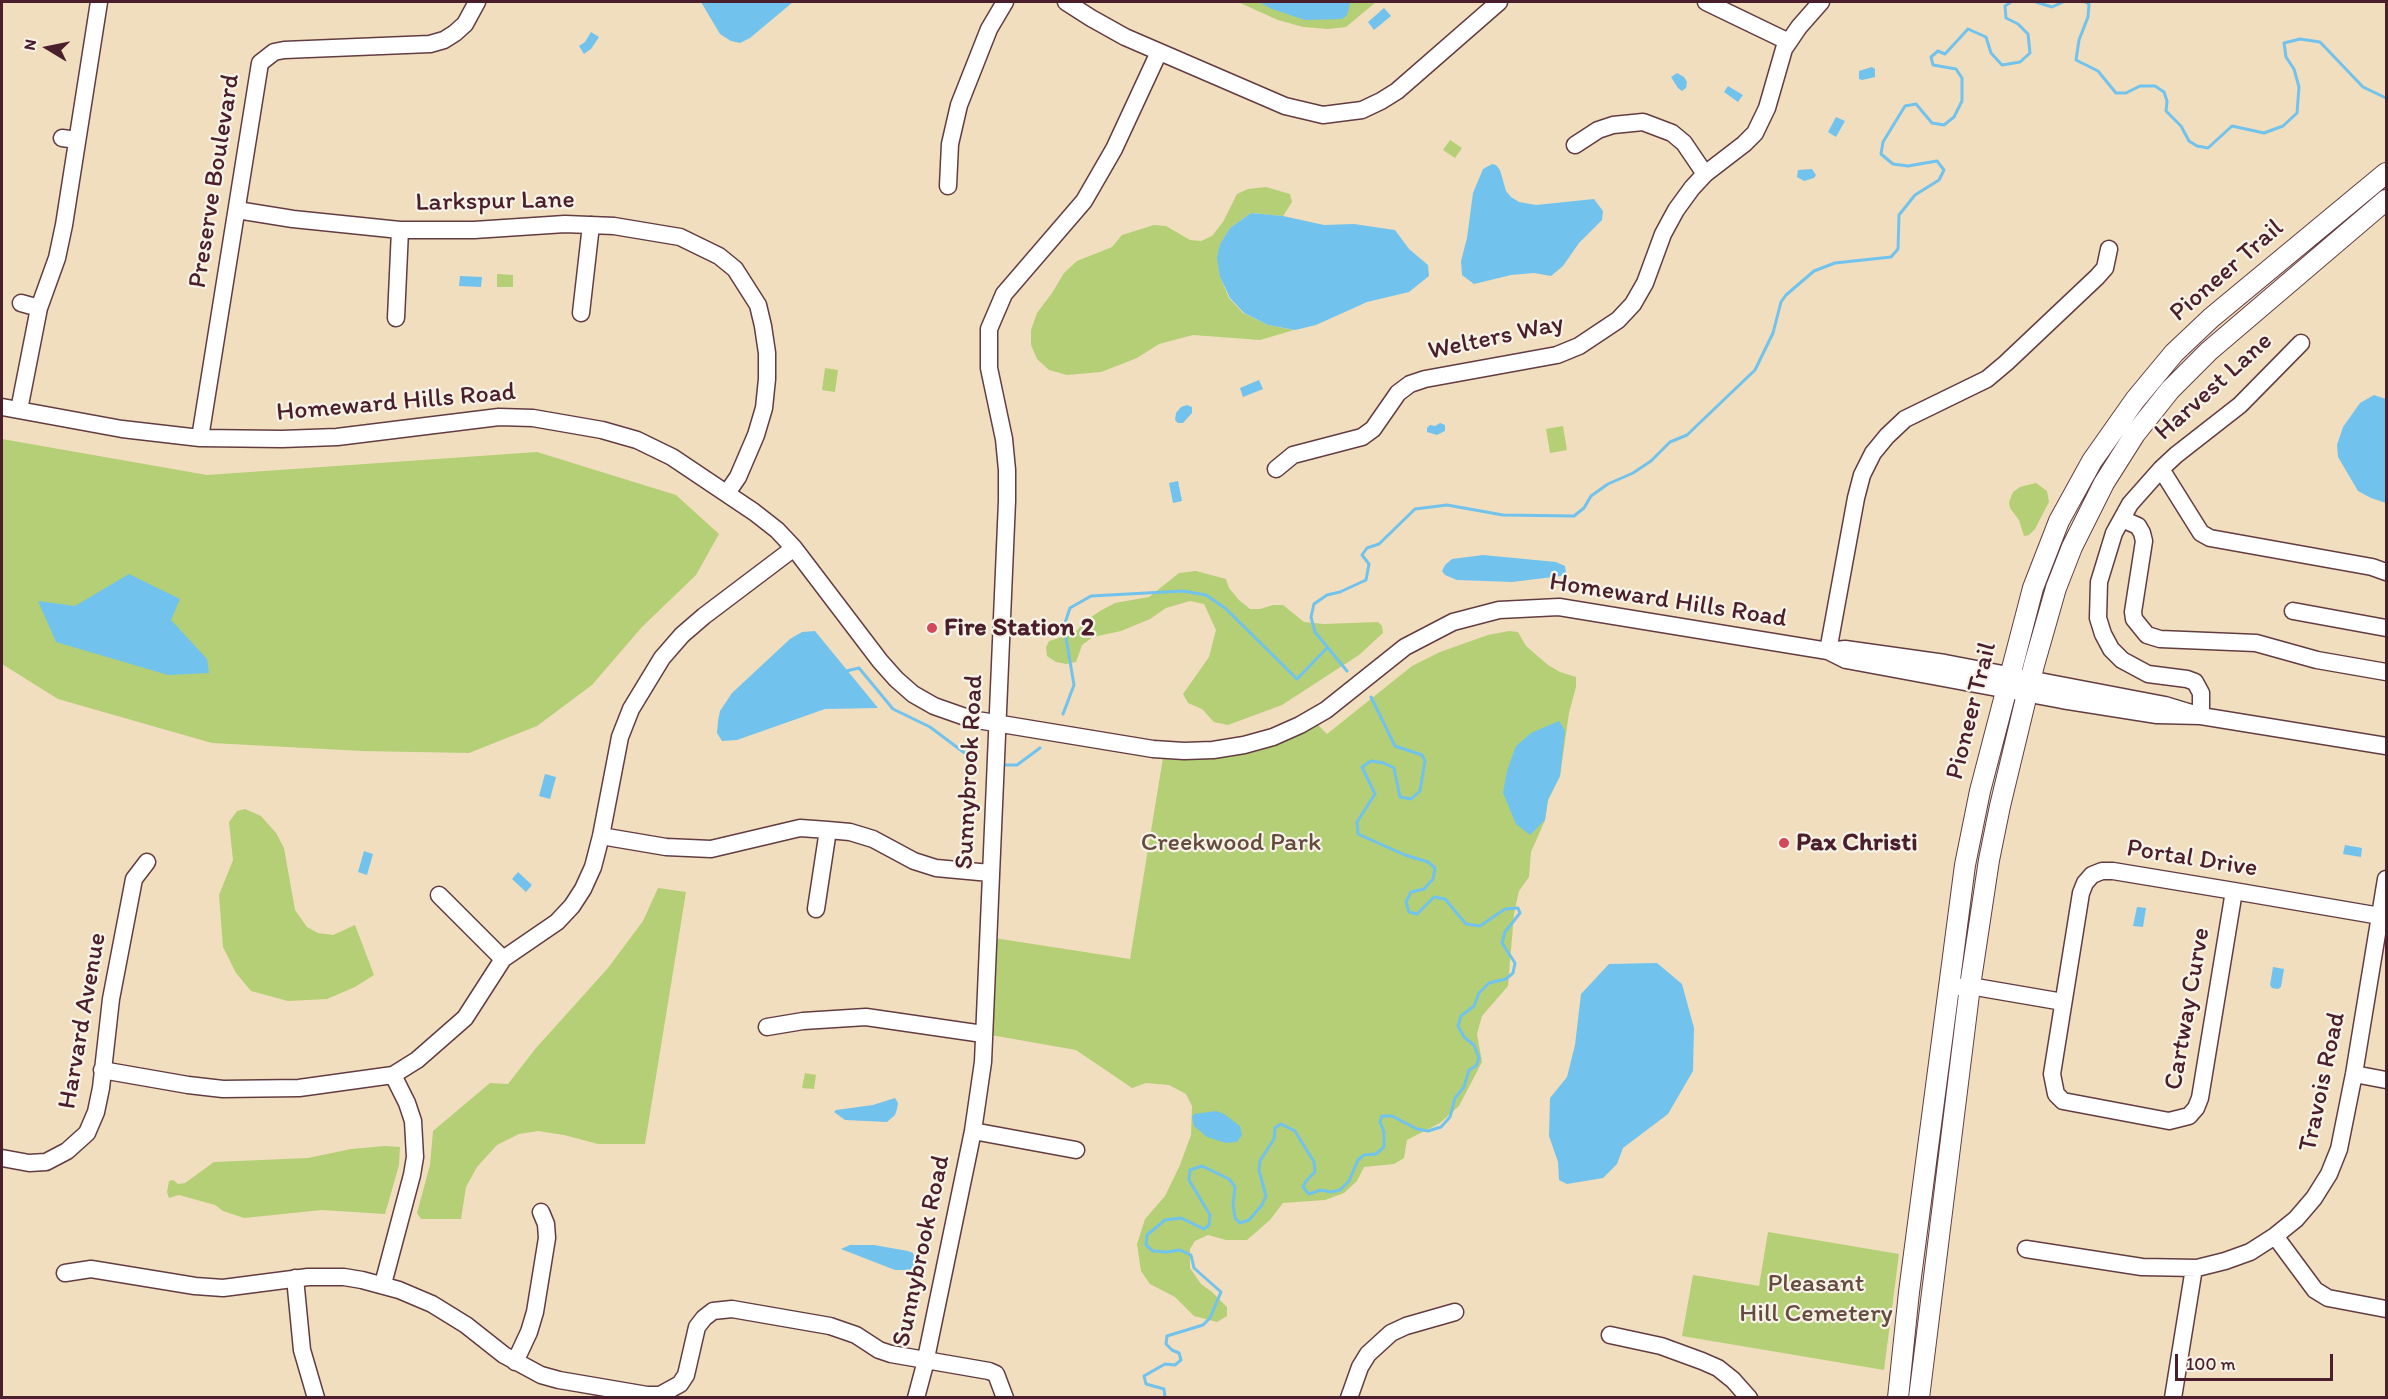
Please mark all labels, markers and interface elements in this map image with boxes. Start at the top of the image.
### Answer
north arrow [18,18,78,78]
text: N [19,38,40,52]
street label: Preserve Boulevard [183,72,247,290]
street label: Larkspur Lane [415,185,575,219]
street label: Pioneer Trail [2164,213,2290,329]
street label: Welters Way [1425,308,1567,368]
street label: Harvest Lane [2149,326,2279,448]
street label: Homeward Hills Road [275,377,517,429]
street label: Homeward Hills Road [1547,567,1789,635]
place label: Fire Station 2 [944,612,1094,644]
marker: Fire Station 2 [925,621,939,635]
street label: Pioneer Trail [1940,639,2004,783]
street label: Sunnybrook Road [949,674,991,870]
park label: Creekwood Park [1141,827,1321,859]
place label: Pax Christi [1796,827,1918,859]
street label: Portal Drive [2124,833,2260,885]
marker: Pax Christi [1777,836,1791,850]
street label: Cartway Curve [2158,925,2218,1093]
street label: Harvard Avenue [52,930,114,1112]
street label: Travois Road [2293,1009,2353,1155]
street label: Sunnybrook Road [886,1152,958,1350]
park label: Pleasant Hill Cemetery [1739,1268,1893,1330]
scale bar [2178,1342,2336,1380]
text: 100 m [2186,1353,2236,1375]

